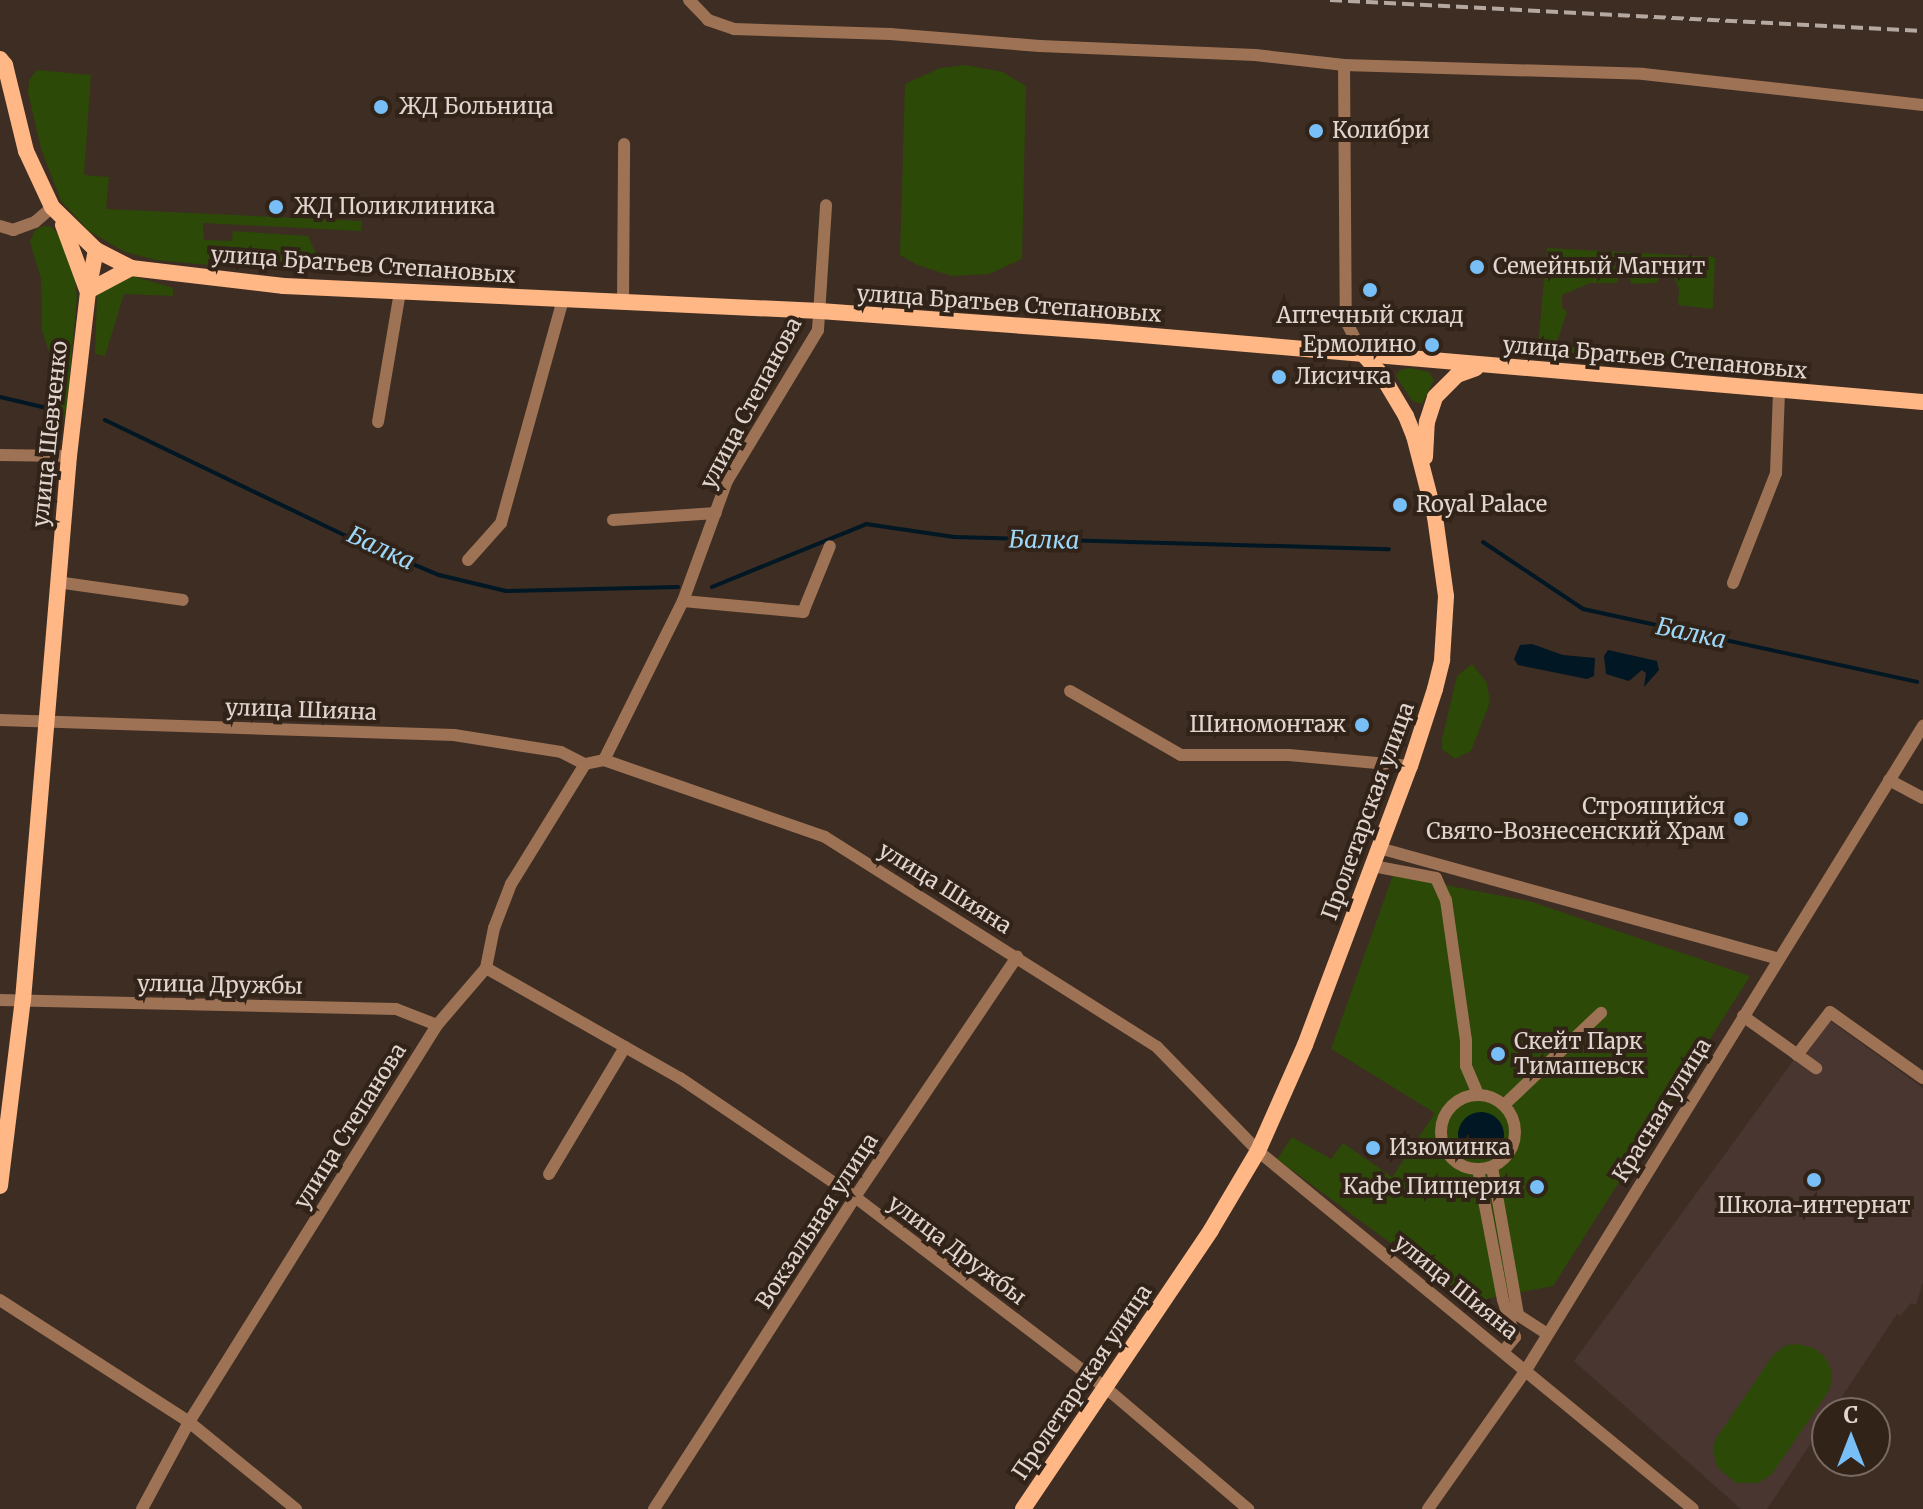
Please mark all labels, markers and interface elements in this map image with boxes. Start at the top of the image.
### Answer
place label: ЖД Больница [399,94,554,120]
marker: ЖД Больница [370,96,392,118]
place label: Колибри [1332,118,1430,144]
marker: Колибри [1307,122,1325,140]
place label: ЖД Поликлиника [294,194,495,220]
marker: ЖД Поликлиника [265,196,287,218]
street label: улица Братьев Степановых [210,241,516,289]
place label: Семейный Магнит [1493,254,1705,280]
marker: Семейный Магнит [1468,258,1486,276]
street label: улица Братьев Степановых [856,280,1162,328]
marker: Аптечный склад [1361,281,1379,299]
place label: Аптечный склад [1276,303,1464,329]
street label: улица Степанова [695,313,807,493]
place label: Ермолино [1303,332,1416,358]
street label: улица Братьев Степановых [1502,332,1808,384]
marker: Ермолино [1423,336,1441,354]
street label: улица Шевченко [27,340,73,528]
place label: Лисичка [1295,364,1391,390]
marker: Лисичка [1270,368,1288,386]
place label: Royal Palace [1416,492,1547,518]
marker: Royal Palace [1391,496,1409,514]
water label: Балка [343,520,419,576]
water label: Балка [1008,525,1080,555]
water label: Балка [1653,612,1729,654]
street label: улица Шияна [225,694,377,726]
street label: Пролетарская улица [1316,699,1420,923]
place label: Шиномонтаж [1189,712,1346,738]
marker: Шиномонтаж [1353,716,1371,734]
place label: Строящийся Свято-Вознесенский Храм [1426,793,1725,844]
marker: Строящийся Свято-Вознесенский Храм [1732,810,1750,828]
street label: улица Шияна [874,837,1016,939]
street label: улица Дружбы [137,970,303,1000]
place label: Скейт Парк Тимашевск [1514,1028,1644,1080]
street label: Красная улица [1607,1033,1717,1187]
street label: улица Степанова [288,1038,412,1214]
marker: Скейт Парк Тимашевск [1489,1045,1507,1063]
street label: Вокзальная улица [751,1129,883,1313]
place label: Изюминка [1389,1135,1511,1161]
marker: Изюминка [1364,1139,1382,1157]
marker: Школа-интернат [1805,1171,1823,1189]
place label: Кафе Пиццерия [1343,1174,1521,1200]
marker: Кафе Пиццерия [1528,1178,1546,1196]
street label: улица Дружбы [883,1190,1031,1310]
place label: Школа-интернат [1717,1193,1911,1219]
street label: улица Шияна [1389,1229,1523,1345]
street label: Пролетарская улица [1007,1279,1157,1485]
north arrow [1811,1397,1891,1477]
text: С [1844,1401,1858,1429]

